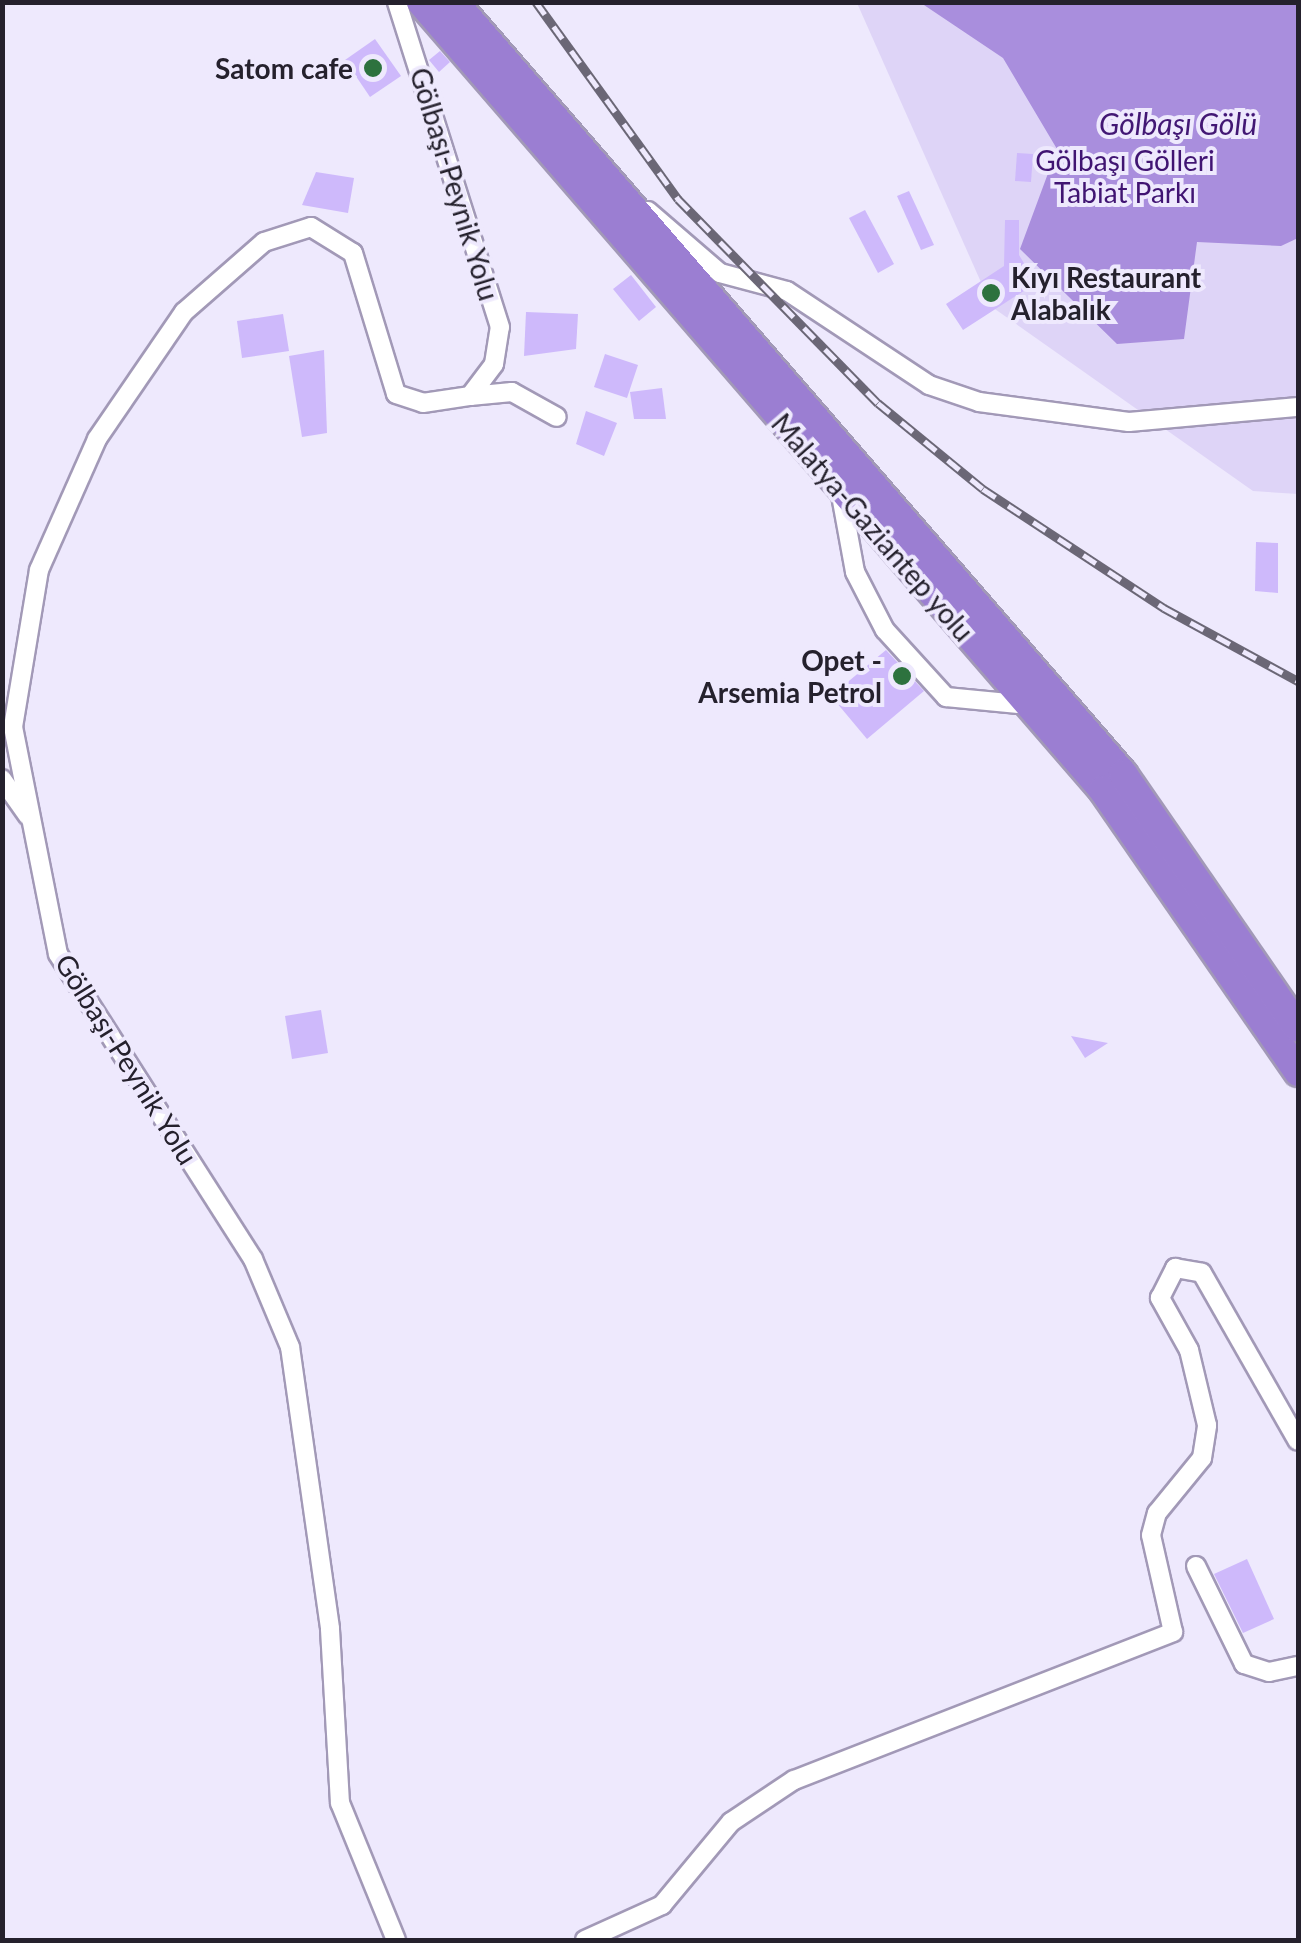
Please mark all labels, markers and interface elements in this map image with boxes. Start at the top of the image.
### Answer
place label: Satom cafe [215,51,353,85]
marker: Satom cafe [362,57,384,79]
street label: Gölbaşı-Peynik Yolu [403,63,507,305]
water label: Gölbaşı Gölü [1099,105,1257,141]
park label: Gölbaşı Gölleri Tabiat Parkı [1035,143,1215,209]
place label: Kıyı Restaurant Alabalık [1011,260,1201,326]
marker: Kıyı Restaurant Alabalık [980,282,1002,304]
street label: Malatya-Gaziantep yolu [765,406,981,648]
place label: Opet - Arsemia Petrol [698,643,882,709]
marker: Opet - Arsemia Petrol [891,665,913,687]
street label: Gölbaşı-Peynik Yolu [48,947,206,1171]

